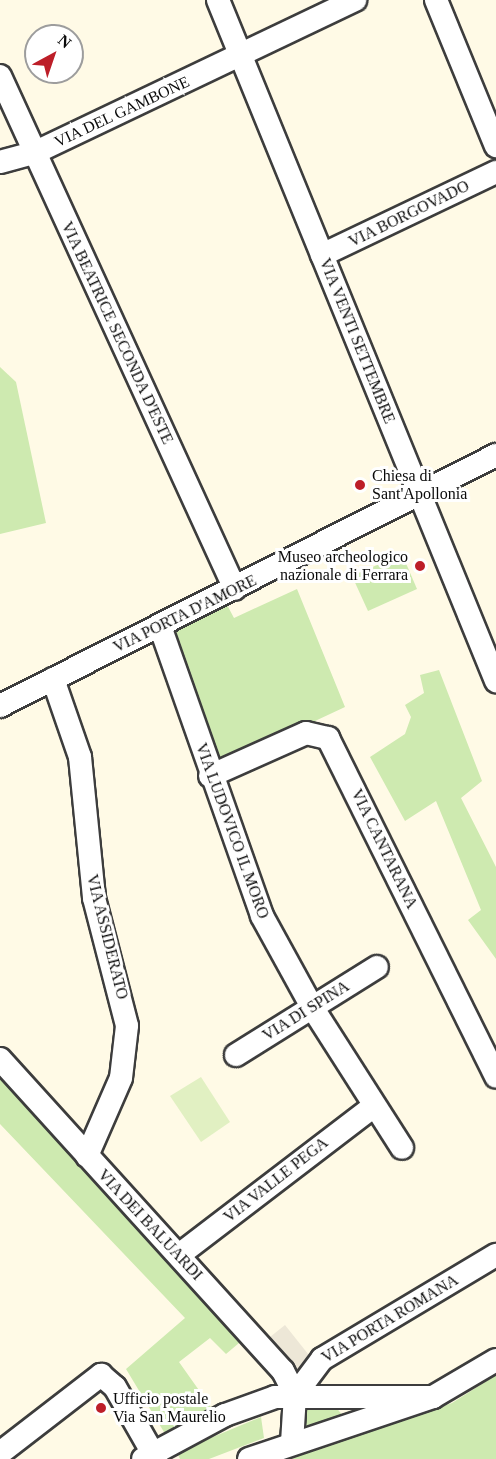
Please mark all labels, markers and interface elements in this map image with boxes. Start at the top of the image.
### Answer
north arrow [24,24,84,84]
text: N [55,31,74,52]
street label: VIA DEL GAMBONE [51,72,193,152]
street label: VIA BORGOVADO [345,176,473,252]
street label: VIA BEATRICE SECONDA D'ESTE [57,218,177,448]
street label: VIA VENTI SETTEMBRE [315,255,399,427]
place label: Chiesa di Sant'Apollonia [372,466,467,504]
marker: Chiesa di Sant'Apollonia [353,478,367,492]
place label: Museo archeologico nazionale di Ferrara [278,547,408,585]
marker: Museo archeologico nazionale di Ferrara [413,559,427,573]
street label: VIA PORTA D'AMORE [109,571,261,657]
street label: VIA LUDOVICO IL MORO [191,740,273,922]
street label: VIA CANTARANA [347,786,421,912]
street label: VIA ASSIDERATO [82,872,132,1002]
street label: VIA DI SPINA [259,976,353,1046]
street label: VIA VALLE PEGA [219,1133,333,1227]
street label: VIA DEI BALUARDI [93,1165,207,1285]
street label: VIA PORTA ROMANA [317,1270,463,1368]
place label: Ufficio postale Via San Maurelio [113,1389,226,1427]
marker: Ufficio postale Via San Maurelio [94,1401,108,1415]

